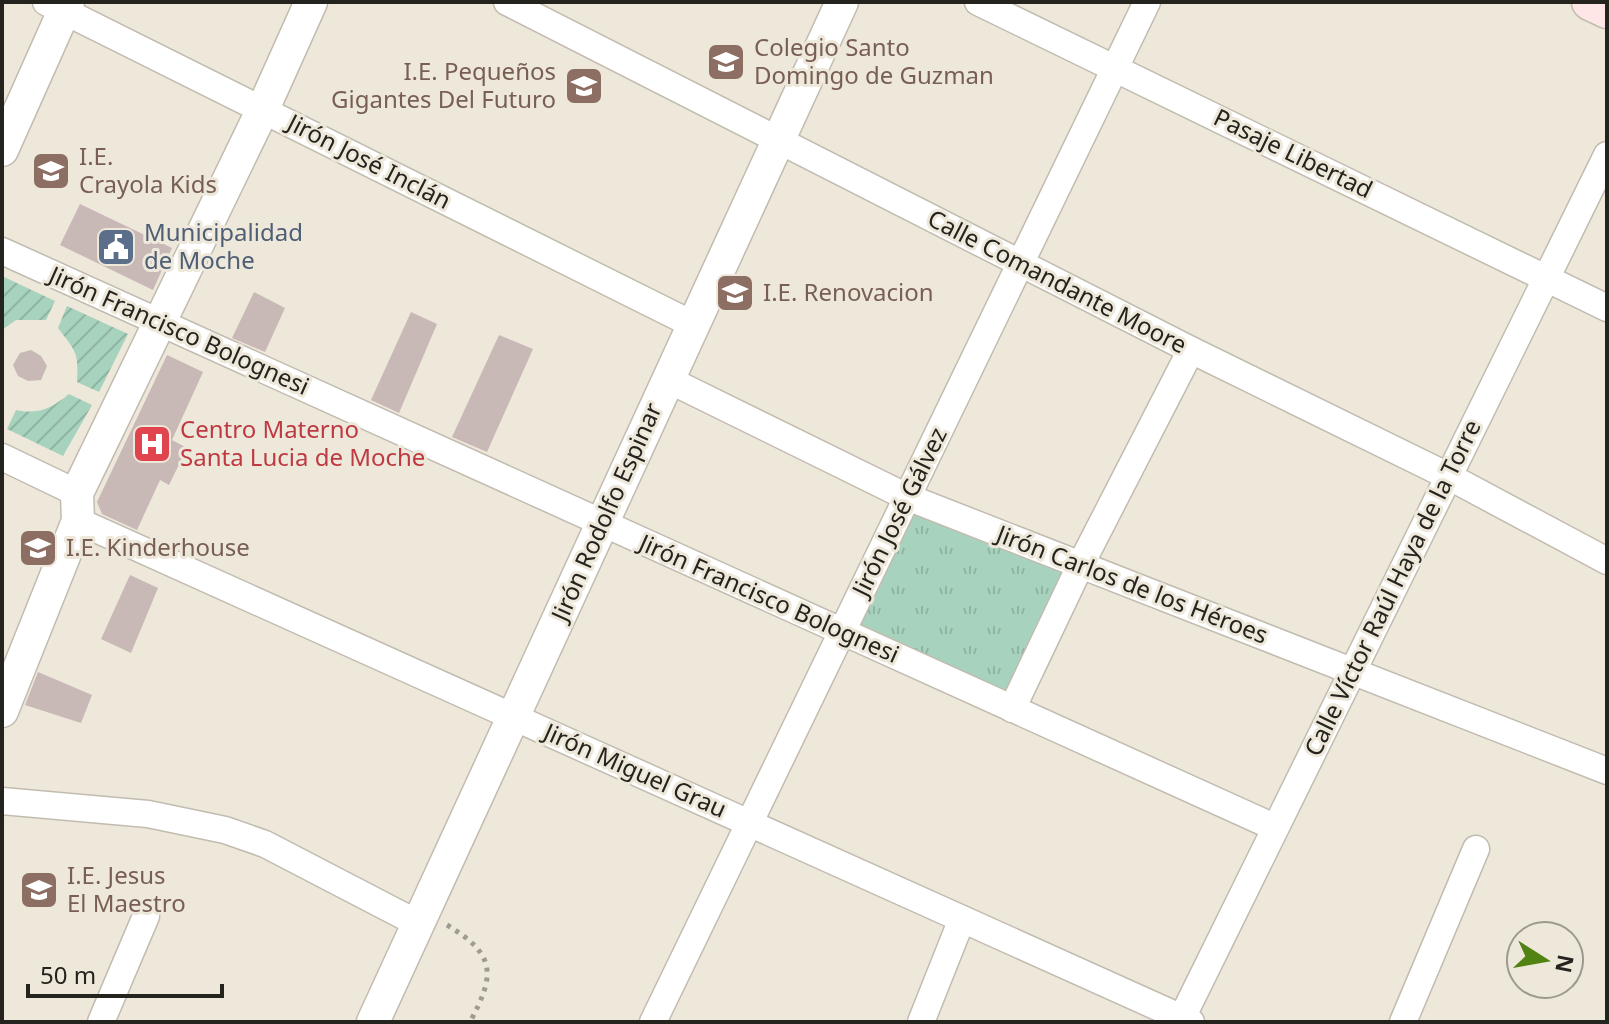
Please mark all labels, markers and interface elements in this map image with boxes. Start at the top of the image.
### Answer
place label: Colegio Santo Domingo de Guzman [754,30,994,91]
school or university icon: Colegio Santo Domingo de Guzman [705,41,747,83]
place label: I.E. Pequeños Gigantes Del Futuro [331,54,556,115]
school or university icon: I.E. Pequeños Gigantes Del Futuro [563,65,605,107]
street label: Pasaje Libertad [1209,100,1379,205]
street label: Jirón José Inclán [281,104,457,216]
place label: I.E. Crayola Kids [79,139,217,200]
school or university icon: I.E. Crayola Kids [30,150,72,192]
street label: Calle Comandante Moore [923,201,1193,360]
place label: Municipalidad de Moche [144,215,303,276]
public building icon: Municipalidad de Moche [95,226,137,268]
street label: Jirón Francisco Bolognesi [43,257,315,402]
school or university icon: I.E. Renovacion [714,272,756,314]
place label: I.E. Renovacion [763,275,934,308]
street label: Jirón Rodolfo Espinar [542,397,669,628]
place label: Centro Materno Santa Lucia de Moche [180,412,425,473]
street label: Calle Víctor Raúl Haya de la Torre [1296,414,1488,761]
street label: Jirón José Gálvez [843,421,954,603]
hospital icon: Centro Materno Santa Lucia de Moche [131,423,173,465]
street label: Jirón Carlos de los Héroes [990,516,1273,651]
street label: Jirón Francisco Bolognesi [633,525,905,670]
school or university icon: I.E. Kinderhouse [17,527,59,569]
place label: I.E. Kinderhouse [66,530,250,563]
street label: Jirón Miguel Grau [537,714,732,825]
place label: I.E. Jesus El Maestro [67,858,186,919]
school or university icon: I.E. Jesus El Maestro [18,869,60,911]
north arrow [1505,920,1585,1000]
scale bar [28,948,222,998]
text: N [1549,952,1582,976]
text: 50 m [40,958,96,991]

